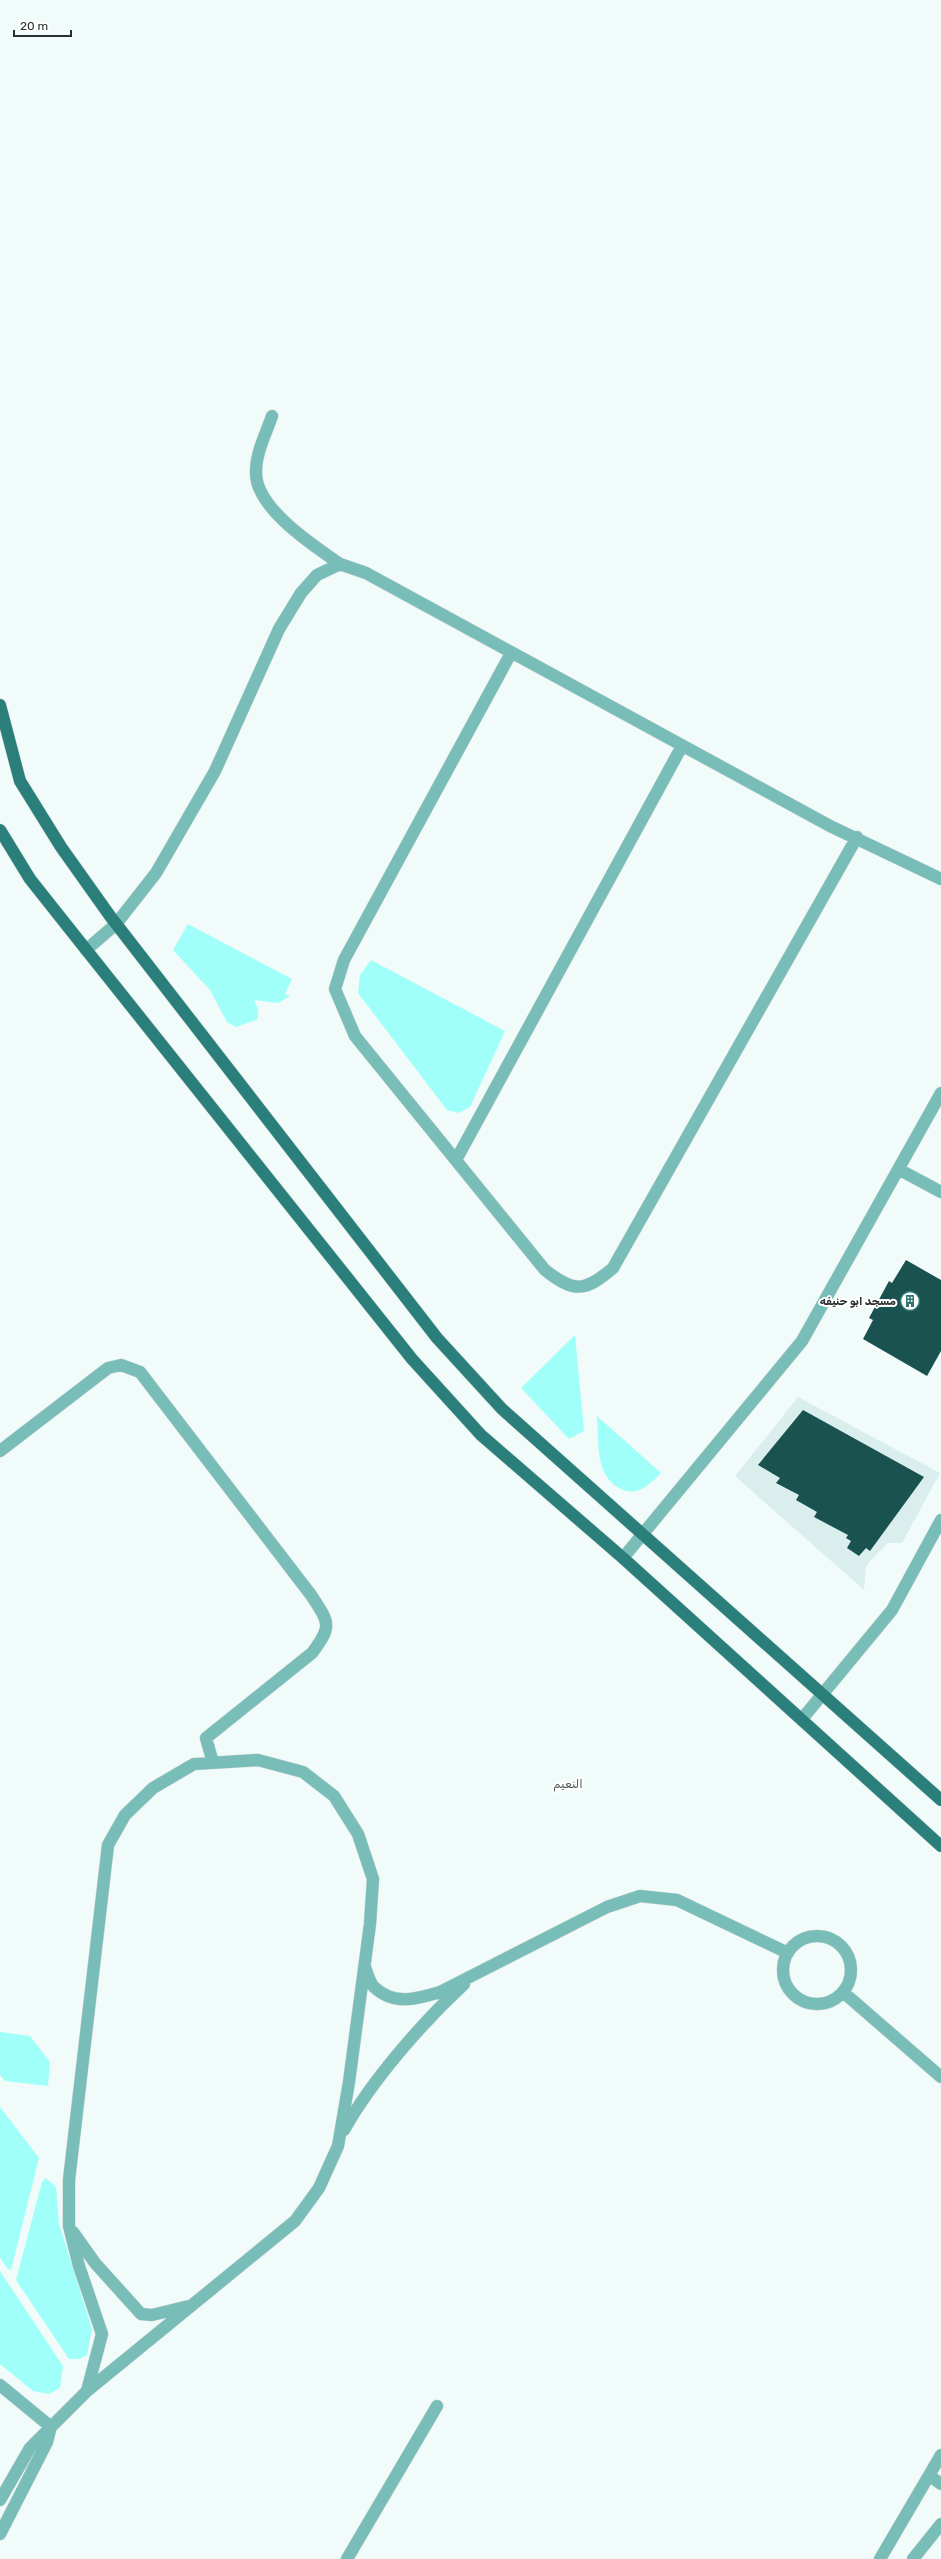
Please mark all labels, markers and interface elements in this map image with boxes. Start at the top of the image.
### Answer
scale bar [14,12,71,38]
text: 20 m [20,19,48,33]
building icon: مسجد ابو حنيفه [899,1290,921,1312]
place label: مسجد ابو حنيفه [820,1295,896,1308]
district label: النعيم [553,1777,583,1792]

